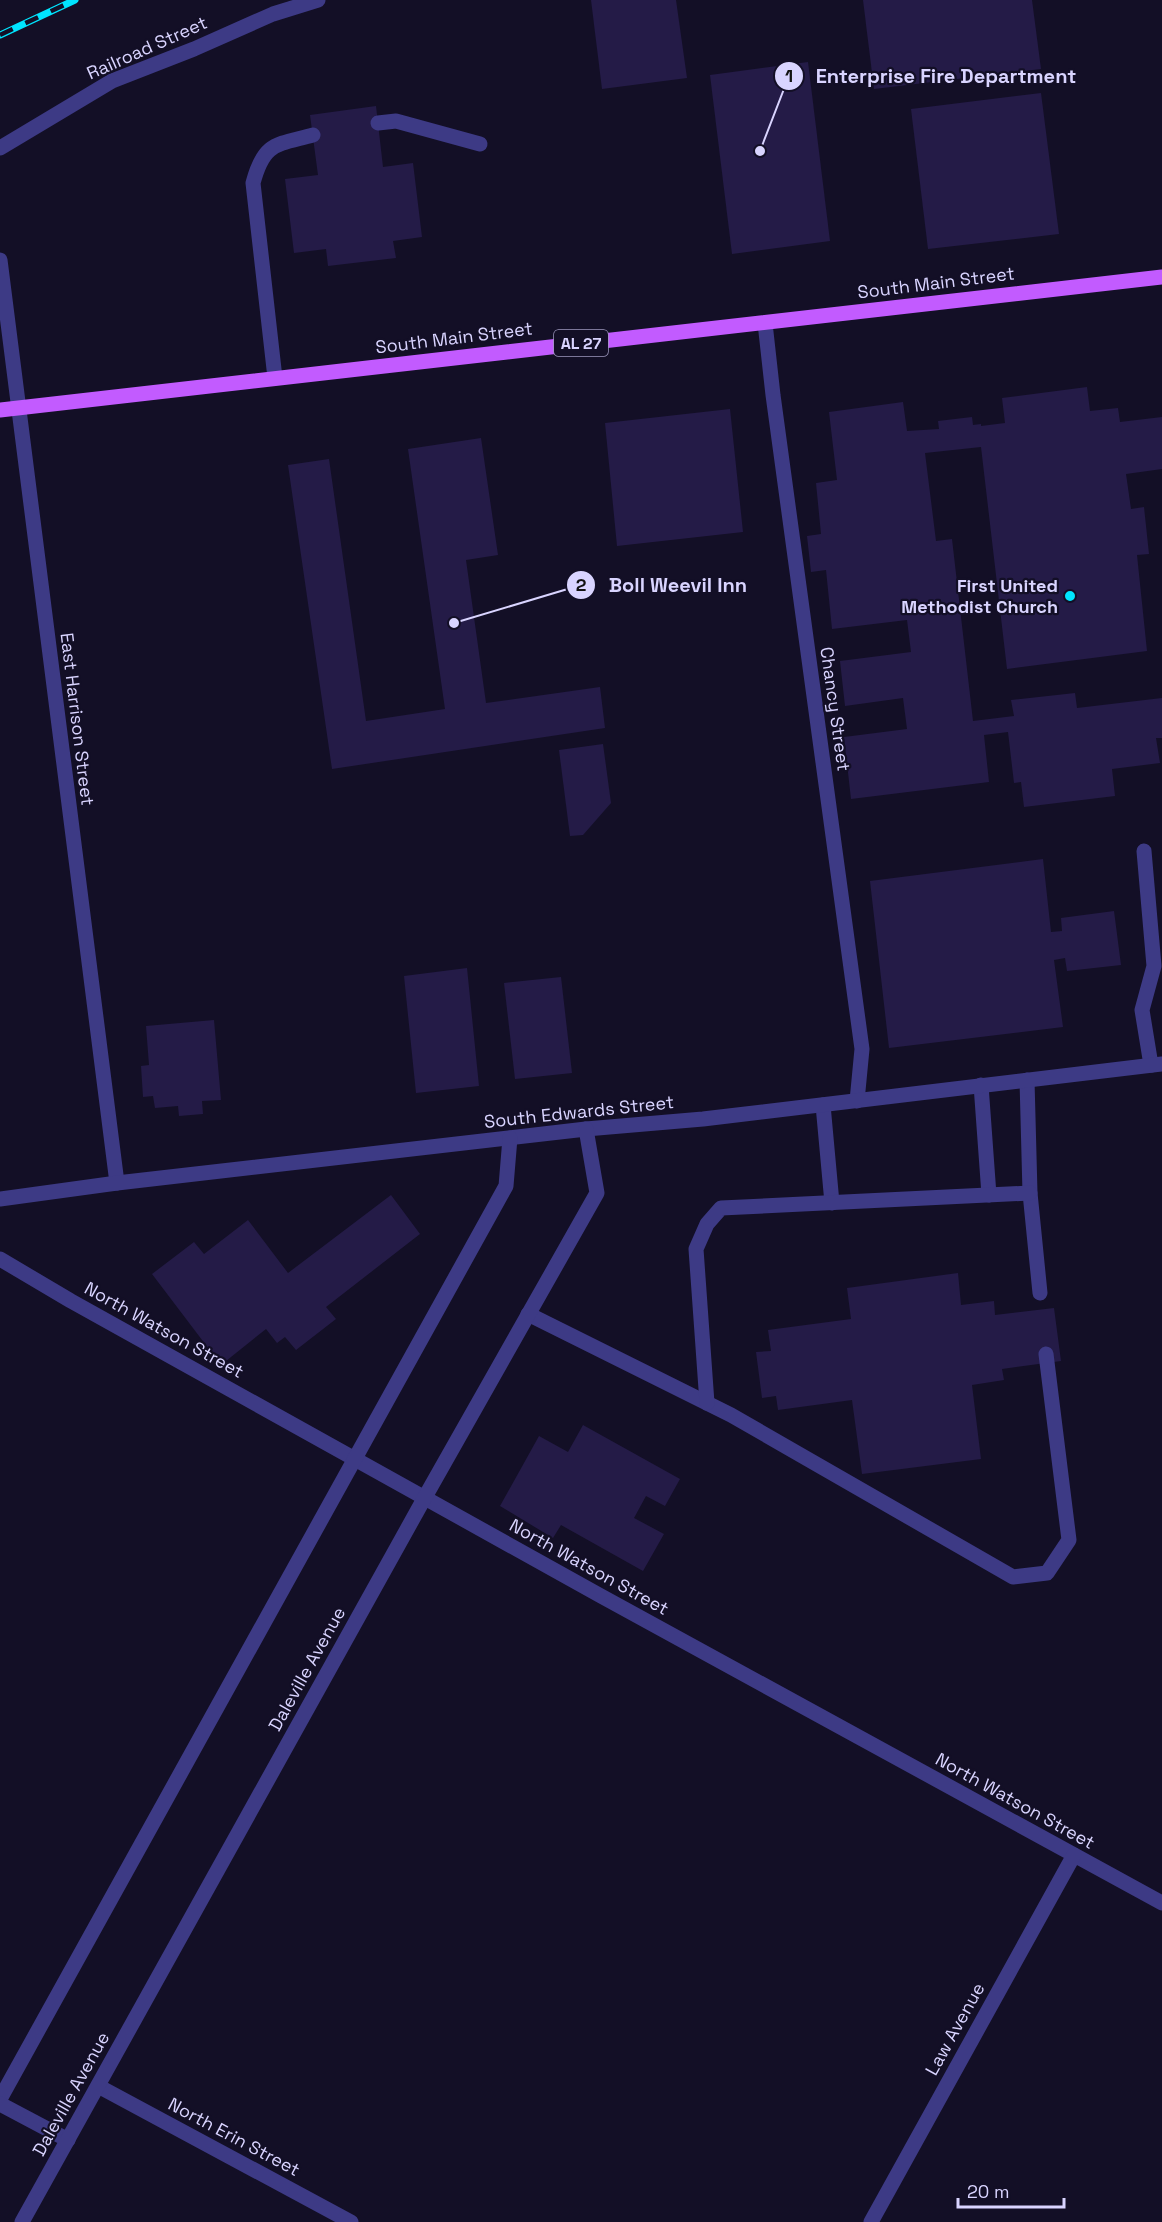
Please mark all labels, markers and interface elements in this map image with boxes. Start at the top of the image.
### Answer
street label: Railroad Street [83,11,211,84]
callout: Enterprise Fire Department [774,57,1089,95]
text: Enterprise Fire Department [816,63,1076,89]
text: 1 [785,64,793,87]
street label: South Main Street [856,261,1016,304]
street label: South Main Street [374,316,534,359]
road number: AL 27 [554,330,608,356]
callout: Boll Weevil Inn [566,566,759,604]
text: Boll Weevil Inn [609,572,747,598]
text: 2 [576,573,587,596]
place label: First United Methodist Church [901,574,1058,618]
marker: First United Methodist Church [1063,589,1077,603]
street label: East Harrison Street [55,631,100,807]
street label: Chancy Street [815,645,856,773]
street label: South Edwards Street [483,1090,675,1133]
street label: North Watson Street [81,1276,248,1383]
street label: North Watson Street [506,1513,673,1620]
street label: Daleville Avenue [263,1603,350,1735]
street label: North Watson Street [932,1747,1099,1854]
street label: Law Avenue [920,1978,989,2079]
street label: Daleville Avenue [27,2028,114,2160]
street label: North Erin Street [164,2092,304,2181]
scale bar [958,2171,1064,2209]
text: 20 m [967,2180,1010,2203]

